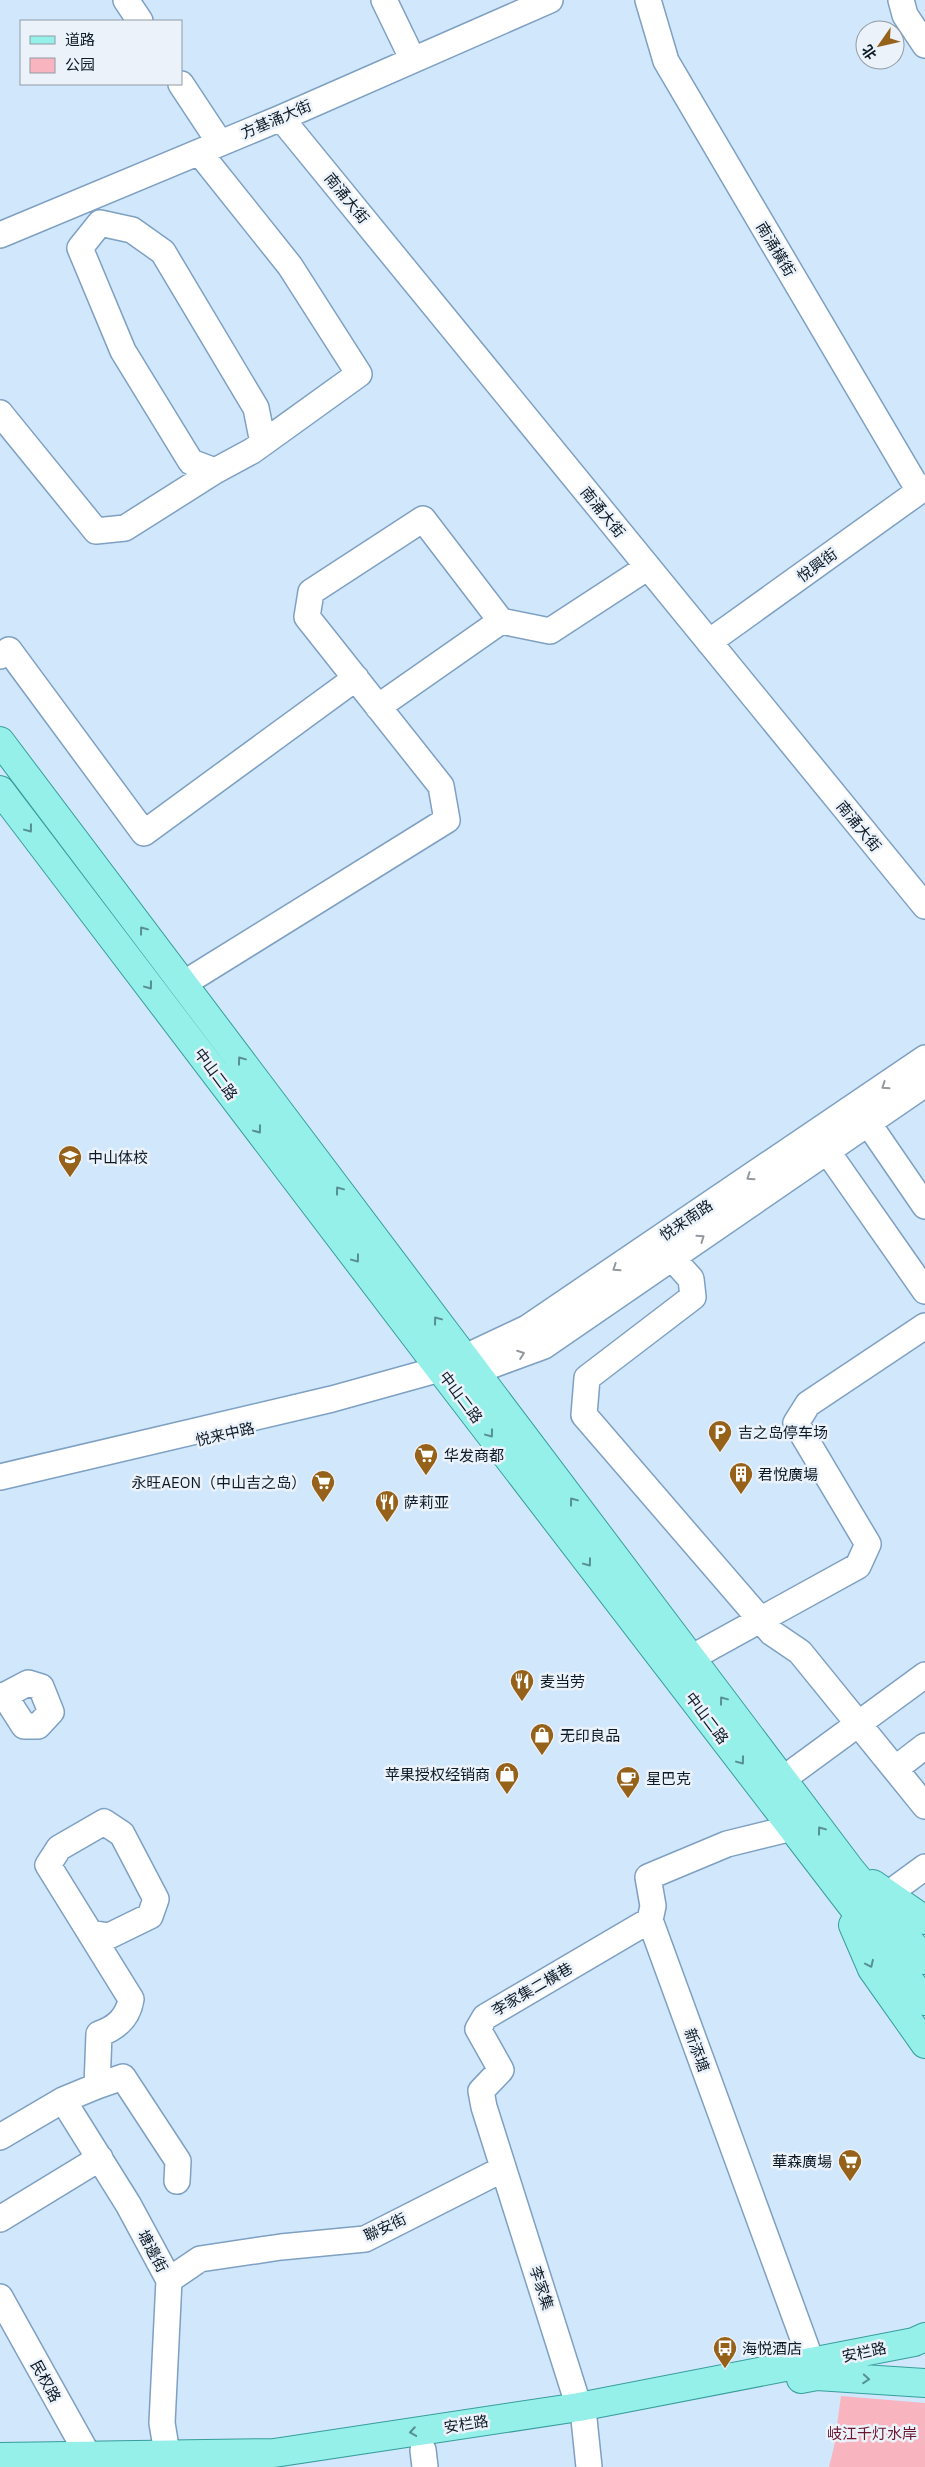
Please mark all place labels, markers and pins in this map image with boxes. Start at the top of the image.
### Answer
school or university icon: 中山体校 [57,1144,83,1178]
place label: 中山体校 [88,1148,148,1167]
parking icon: 吉之岛停车场 [707,1419,733,1453]
place label: 吉之岛停车场 [738,1423,828,1442]
supermarket icon: 华发商都 [413,1442,439,1476]
place label: 华发商都 [444,1446,504,1465]
building icon: 君悅廣場 [728,1461,754,1495]
place label: 君悅廣場 [758,1465,818,1484]
supermarket icon: 永旺AEON（中山吉之岛） [310,1469,336,1503]
place label: 永旺AEON（中山吉之岛） [131,1473,306,1492]
restaurant icon: 萨莉亚 [374,1489,400,1523]
place label: 萨莉亚 [404,1493,449,1512]
restaurant icon: 麦当劳 [509,1668,535,1702]
place label: 麦当劳 [540,1672,585,1691]
shop icon: 无印良品 [529,1722,555,1756]
place label: 无印良品 [560,1726,620,1745]
shop icon: 苹果授权经销商 [494,1761,520,1795]
place label: 苹果授权经销商 [385,1765,490,1784]
cafe icon: 星巴克 [615,1765,641,1799]
place label: 星巴克 [646,1769,691,1788]
supermarket icon: 華森廣場 [837,2148,863,2182]
place label: 華森廣場 [772,2152,832,2171]
bus stop icon: 海悦酒店 [712,2335,738,2369]
place label: 海悦酒店 [742,2339,802,2358]

